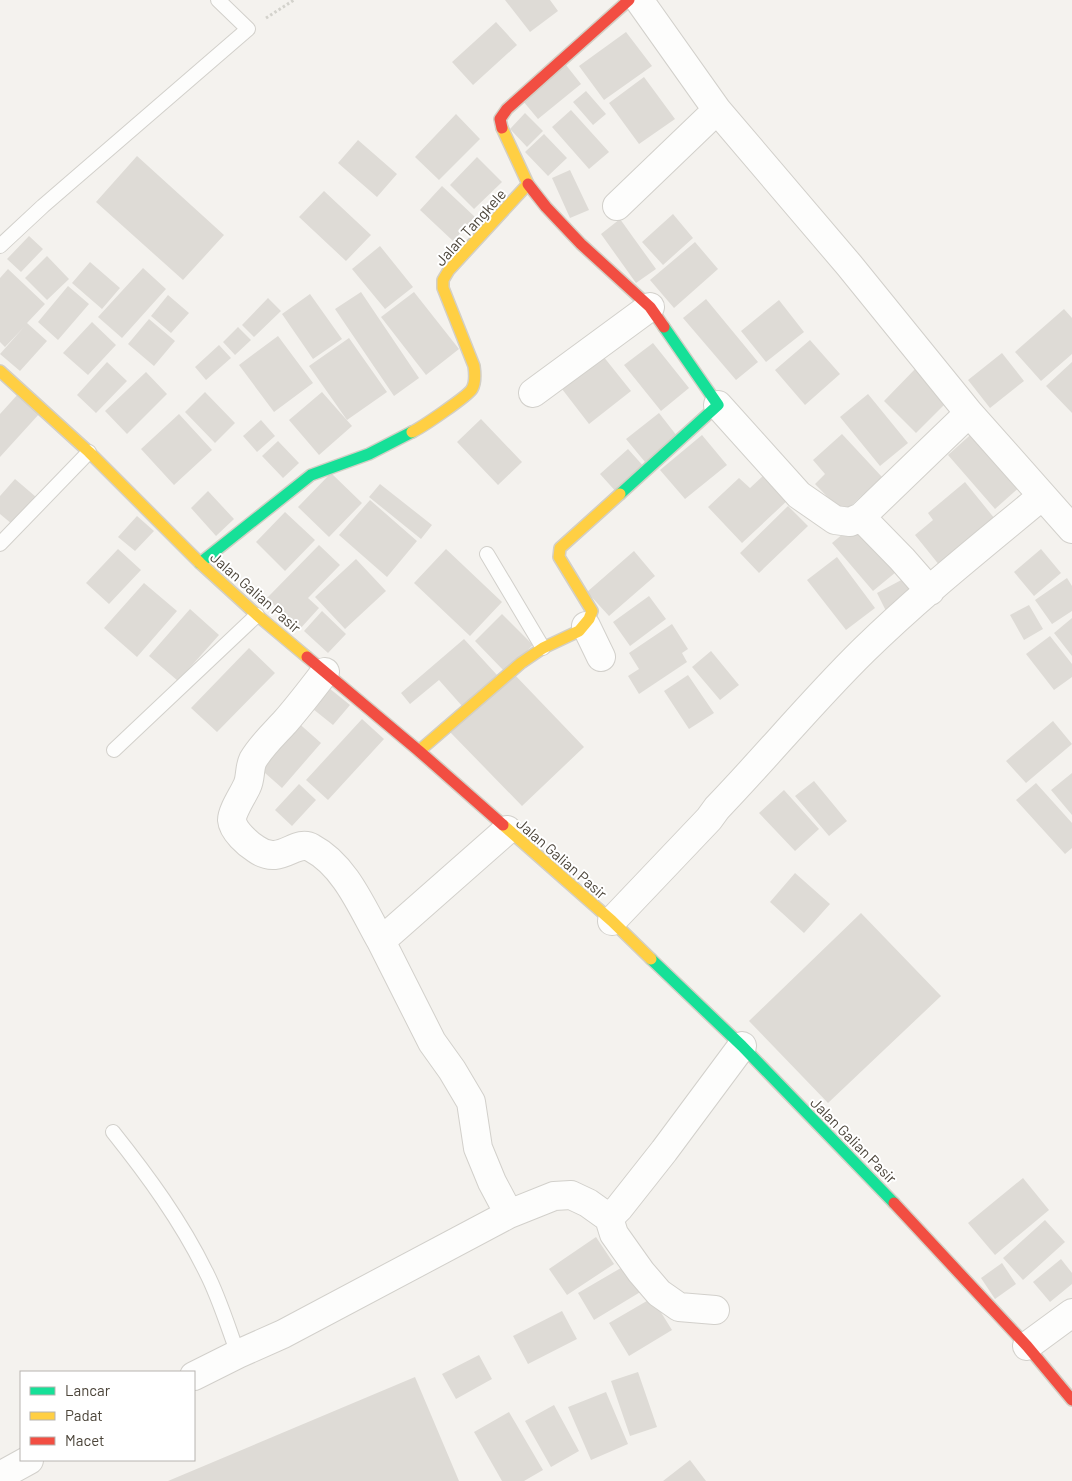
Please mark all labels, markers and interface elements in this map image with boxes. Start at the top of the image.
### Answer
street label: Jalan Tangkele [431,185,509,269]
street label: Jalan Galian Pasir [207,548,305,637]
street label: Jalan Galian Pasir [513,814,611,903]
street label: Jalan Galian Pasir [807,1093,901,1187]
legend [20,1371,195,1461]
text: Lancar [65,1381,111,1399]
text: Padat [65,1406,103,1424]
text: Macet [65,1431,105,1449]

